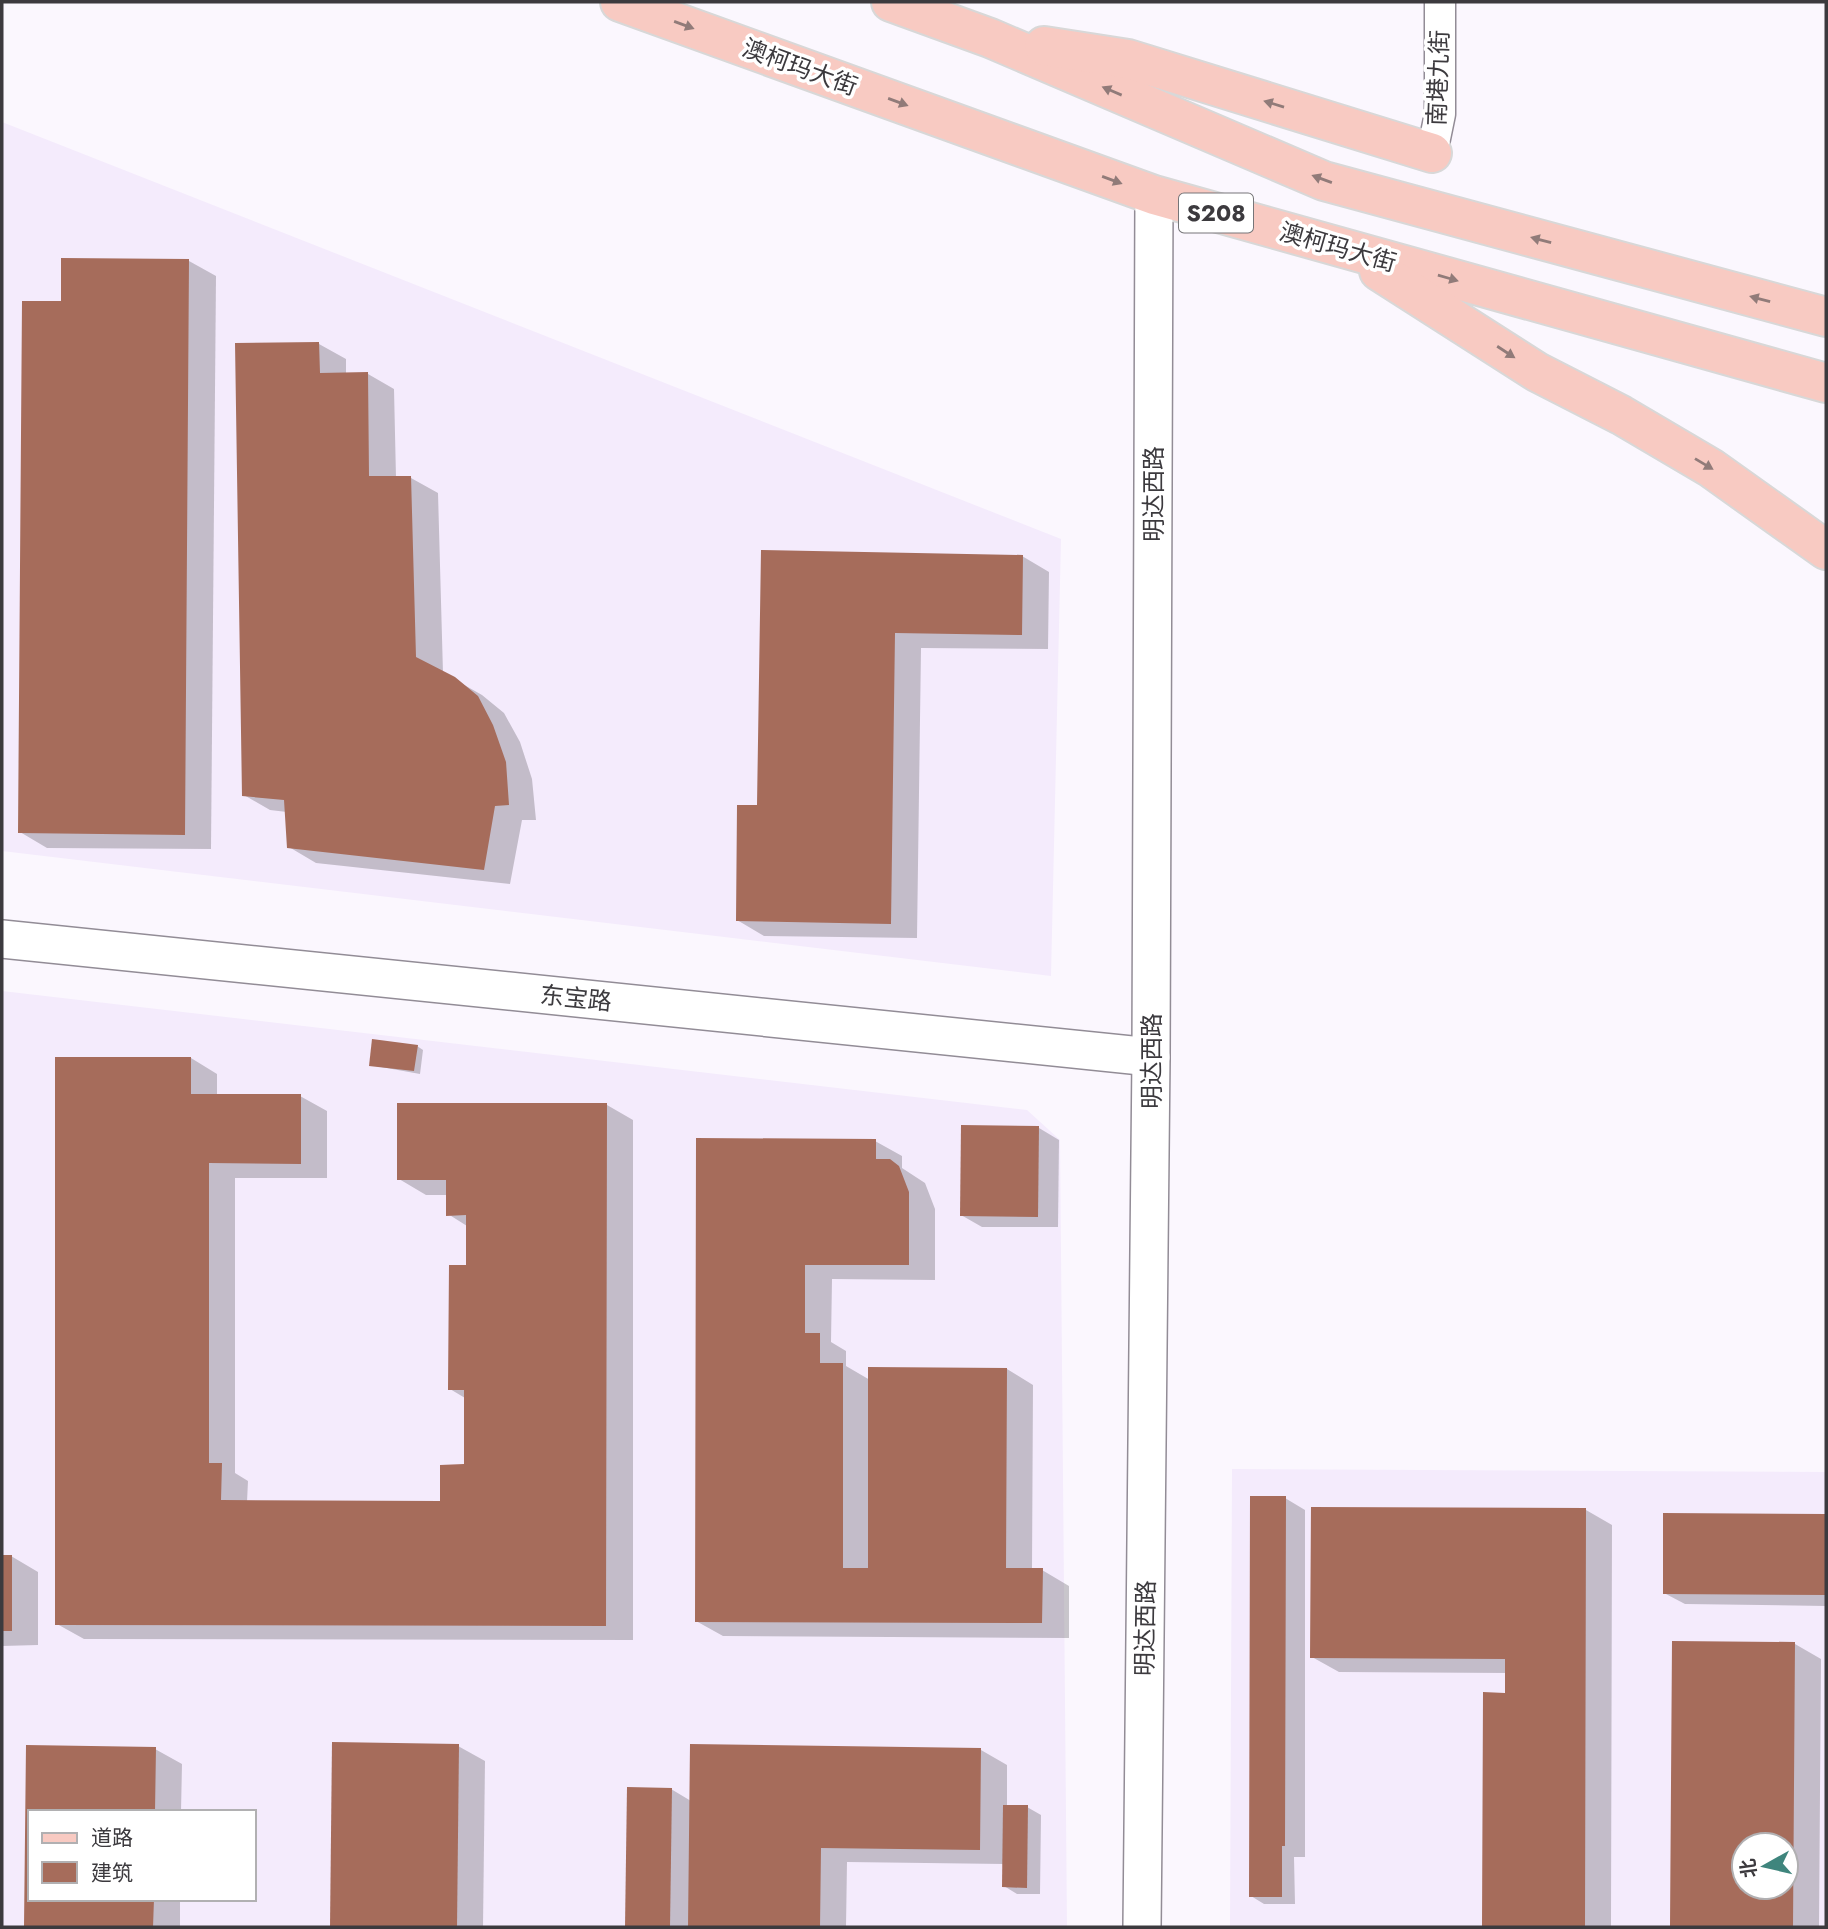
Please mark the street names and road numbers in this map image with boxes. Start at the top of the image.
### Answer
street label: 南塂九街 [1419,29,1457,127]
street label: 澳柯玛大街 [738,30,862,104]
road number: S208 [1179,194,1253,232]
street label: 澳柯玛大街 [1276,214,1400,280]
street label: 明达西路 [1136,446,1171,542]
street label: 东宝路 [538,977,614,1019]
street label: 明达西路 [1134,1013,1169,1109]
street label: 明达西路 [1127,1580,1163,1676]

